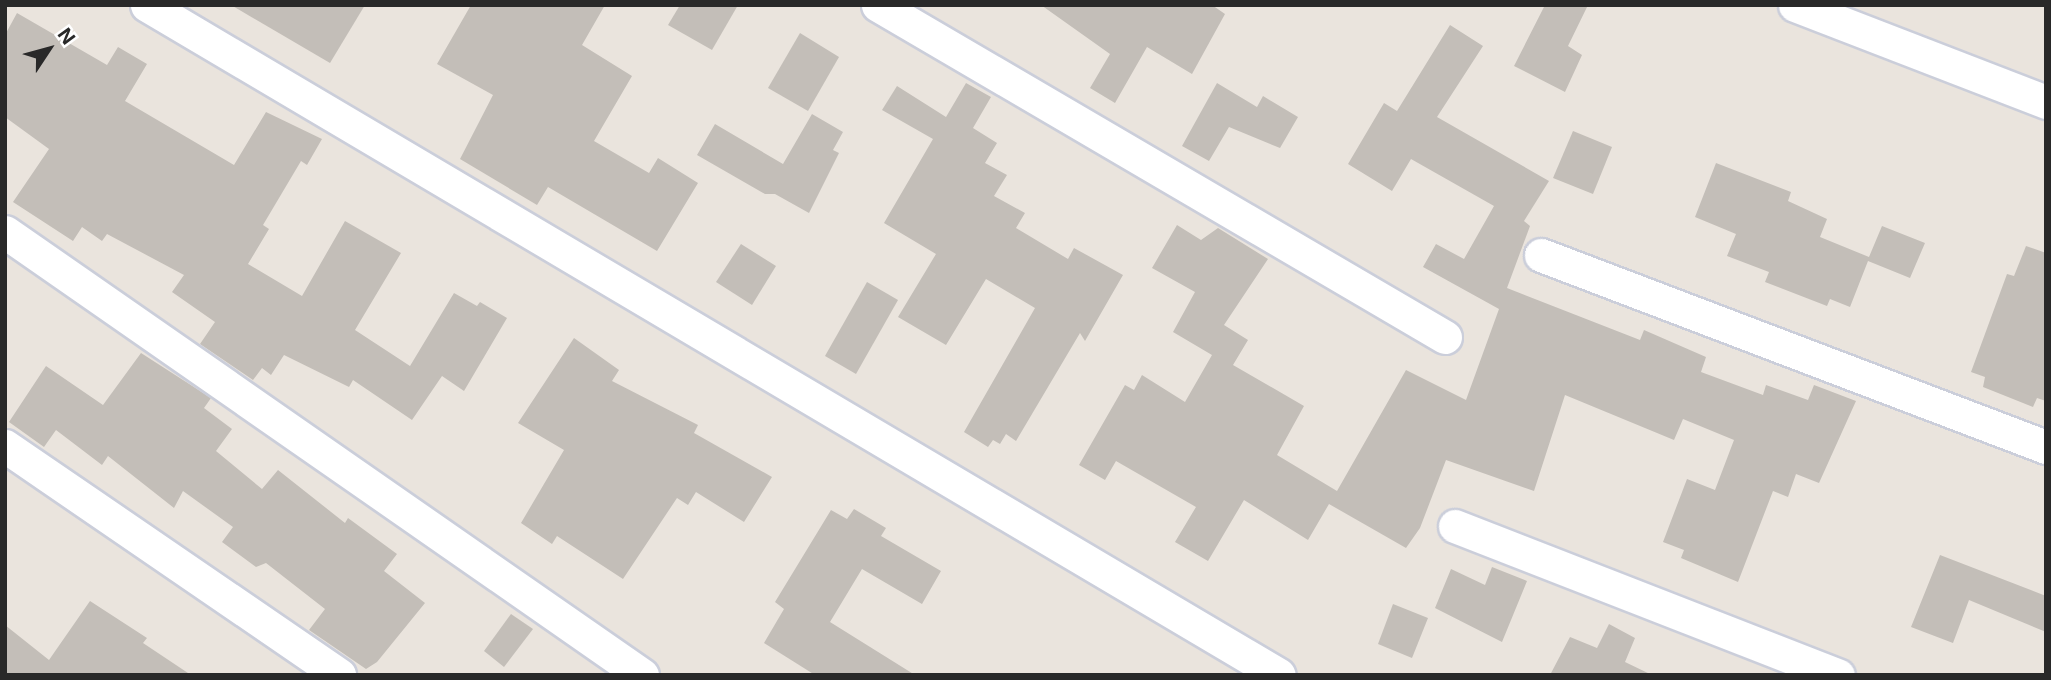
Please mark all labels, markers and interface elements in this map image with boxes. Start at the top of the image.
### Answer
north arrow [14,14,84,84]
text: N [53,24,80,49]

